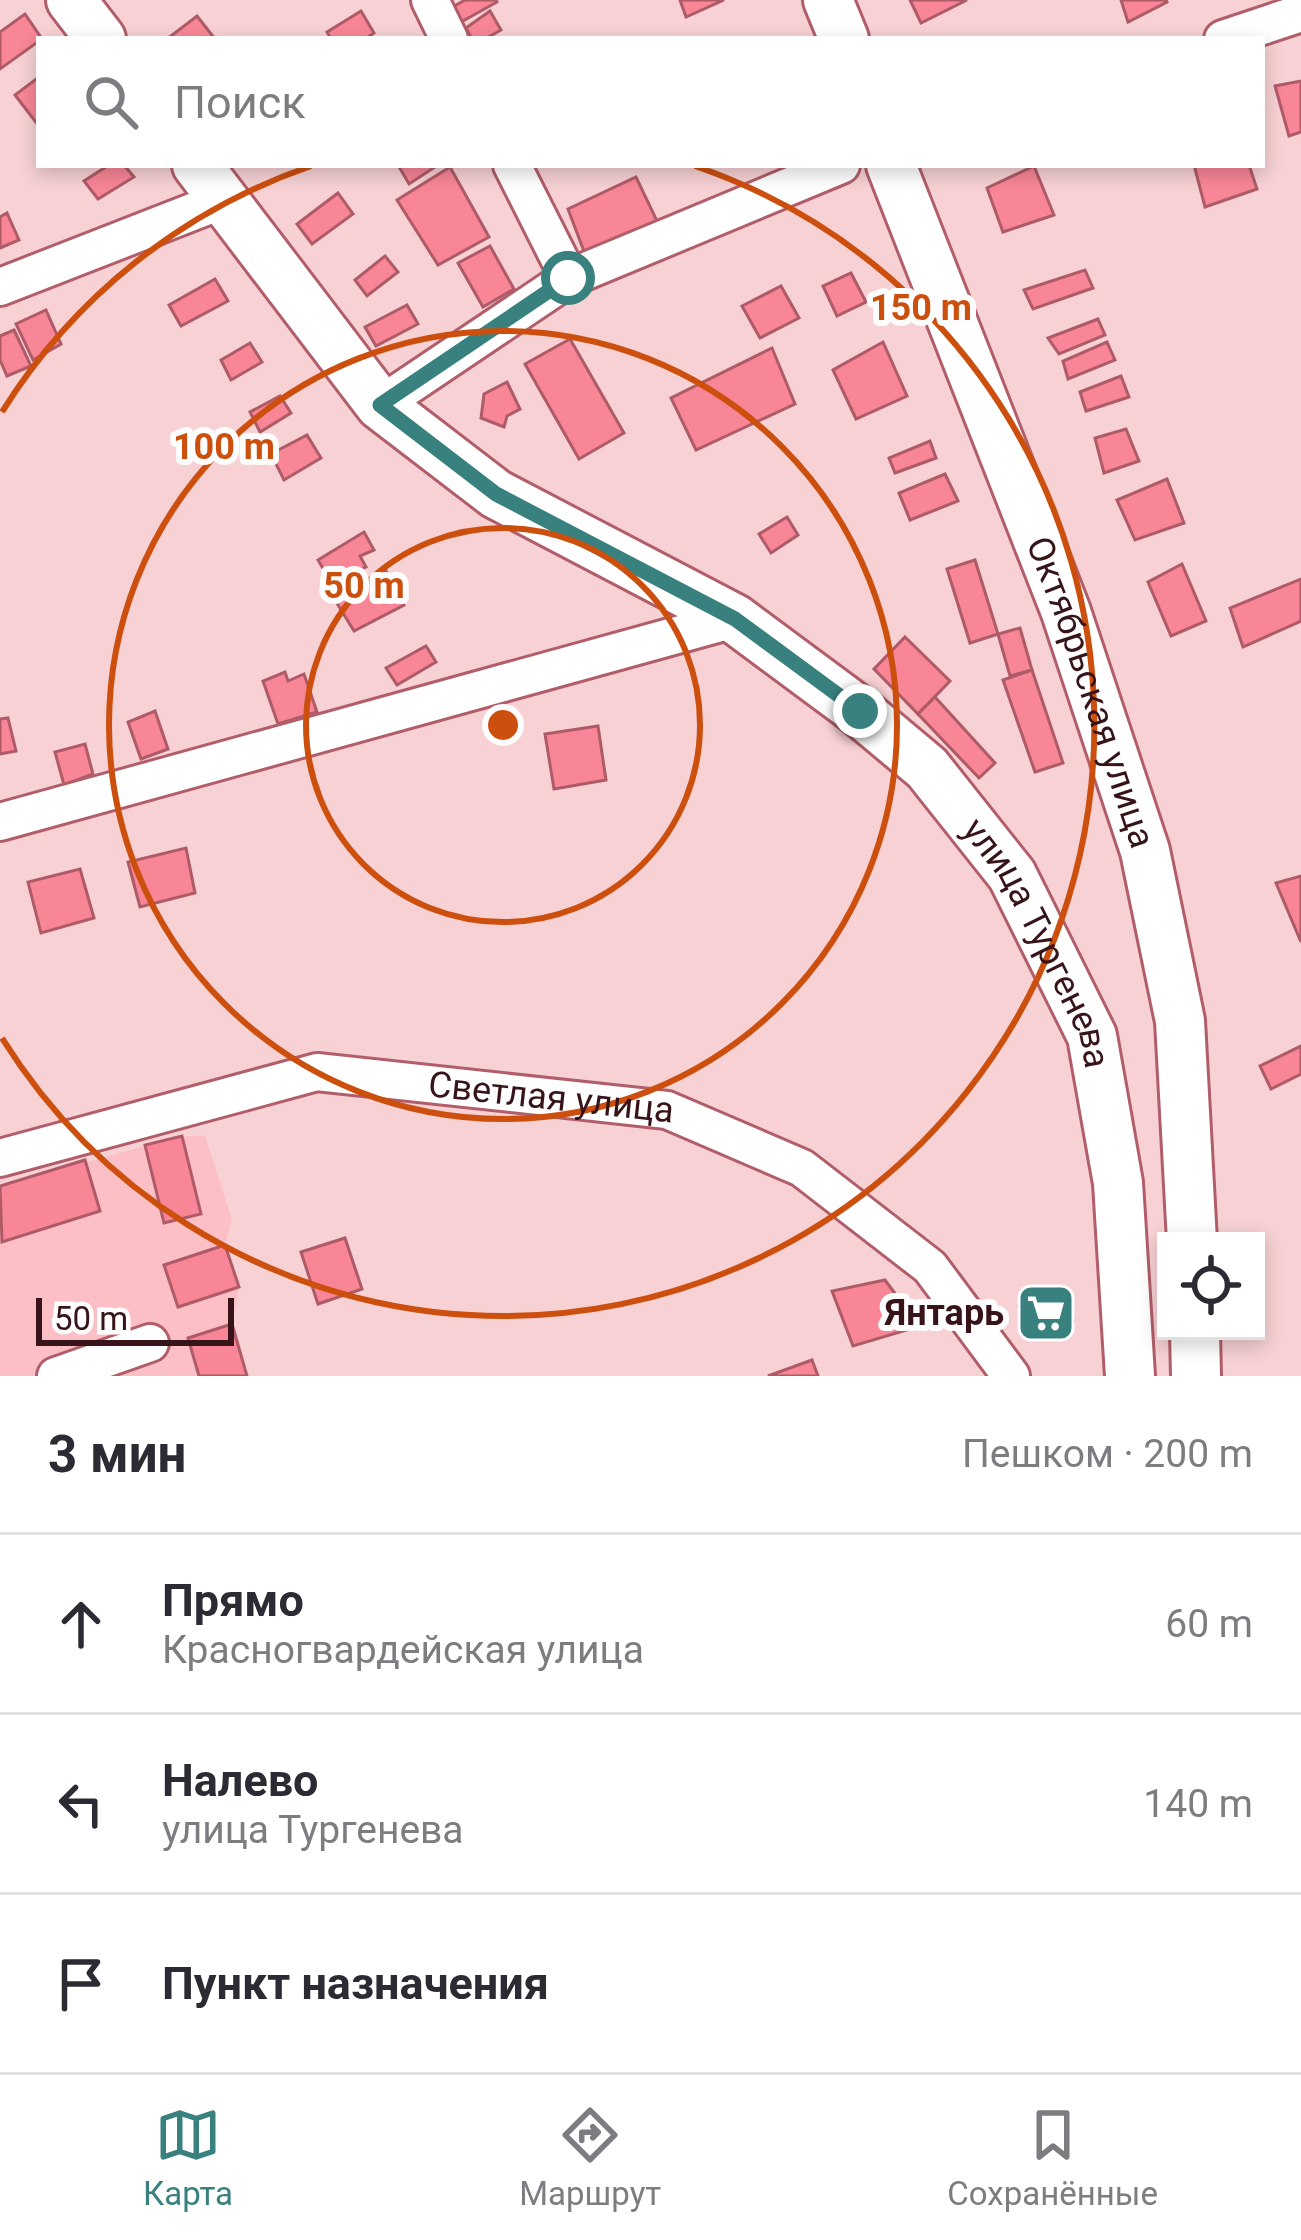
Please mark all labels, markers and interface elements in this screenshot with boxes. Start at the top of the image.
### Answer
search box [36,36,1265,168]
icon: search [78,69,144,135]
text: Поиск [174,76,306,129]
route start [541,251,595,305]
text: 150 m [870,287,972,329]
text: 100 m [173,426,275,468]
street label: Октябрьская улица [1018,531,1163,853]
text: 50 m [323,565,405,607]
route end [833,684,887,738]
centre of rings [482,704,524,746]
street label: улица Тургенева [954,810,1118,1071]
street label: Светлая улица [426,1063,676,1132]
map controls [1157,1232,1265,1340]
button: locate [1157,1232,1265,1340]
supermarket icon: Янтарь [1015,1282,1077,1344]
scale bar [36,1292,234,1345]
place label: Янтарь [884,1292,1004,1334]
text: 50 m [54,1299,128,1338]
text: 3 мин [48,1425,186,1484]
text: Пешком · 200 m [962,1431,1253,1477]
text: Прямо [162,1574,304,1627]
icon: ahead [48,1591,114,1657]
text: 60 m [1165,1601,1253,1647]
text: Красногвардейская улица [162,1627,644,1673]
text: Налево [162,1754,319,1807]
icon: left [48,1771,114,1837]
text: 140 m [1143,1781,1253,1827]
text: улица Тургенева [162,1807,464,1853]
icon: arrive [48,1951,114,2017]
text: Пункт назначения [162,1957,549,2010]
tab: Карта [143,2102,233,2213]
tab: Маршрут [519,2102,661,2213]
tab: Сохранённые [947,2102,1158,2213]

